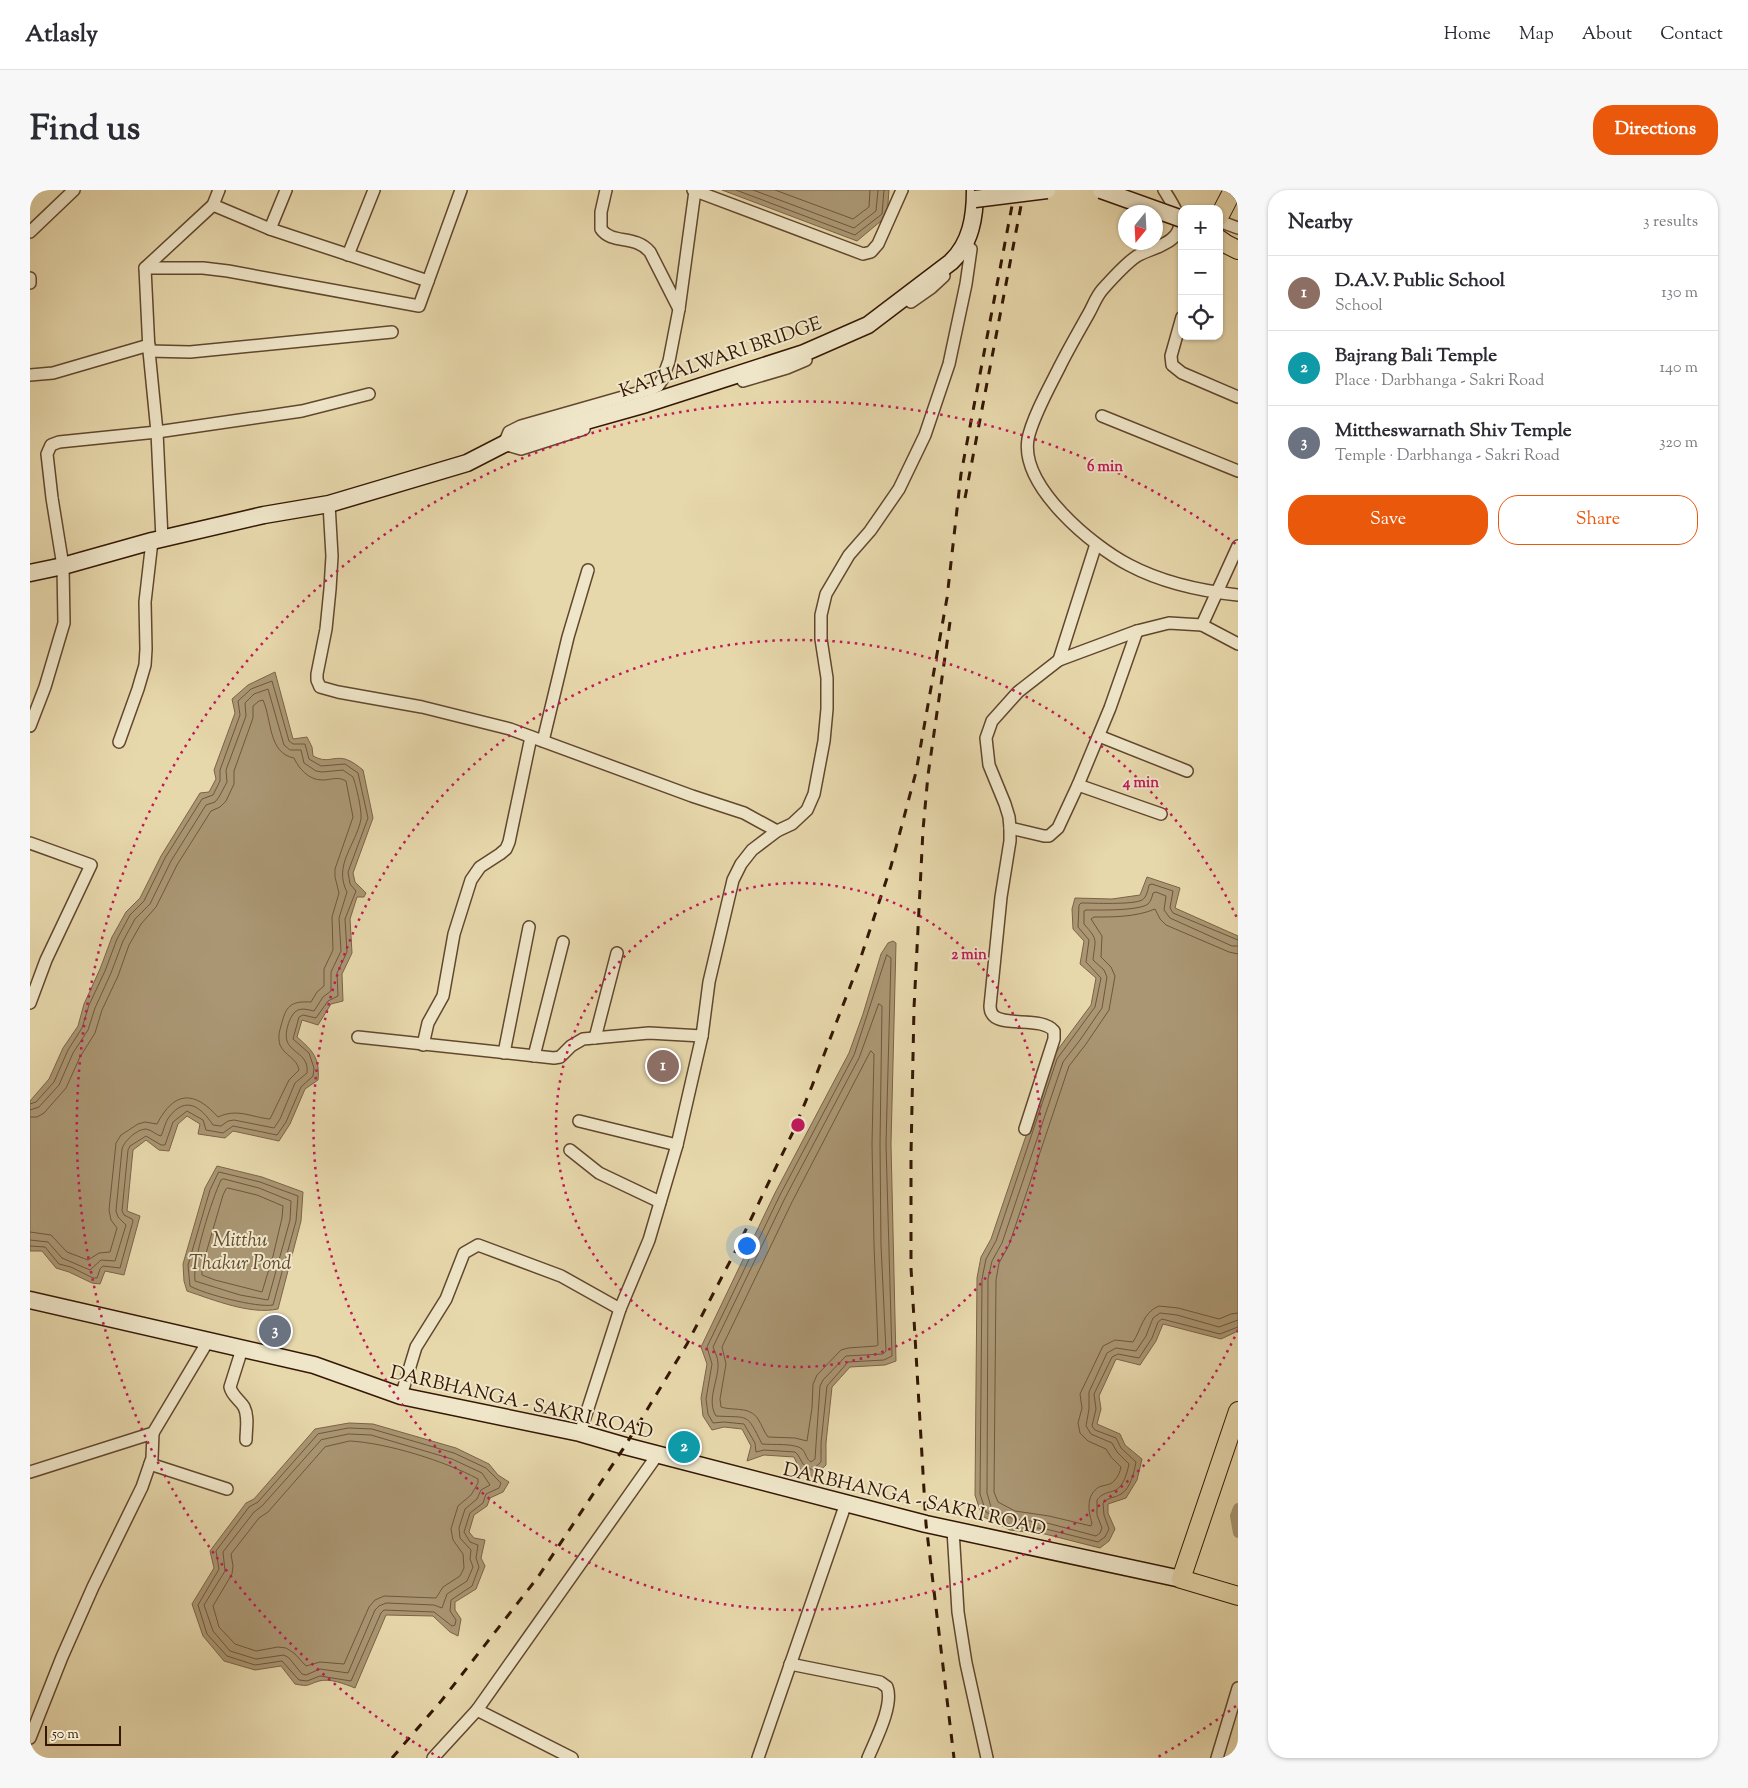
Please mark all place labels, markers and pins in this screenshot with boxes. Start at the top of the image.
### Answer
pin: 1 [647,1047,679,1085]
centre of rings [789,1116,807,1134]
pin: 3 [259,1312,291,1350]
pin: 2 [668,1428,700,1466]

